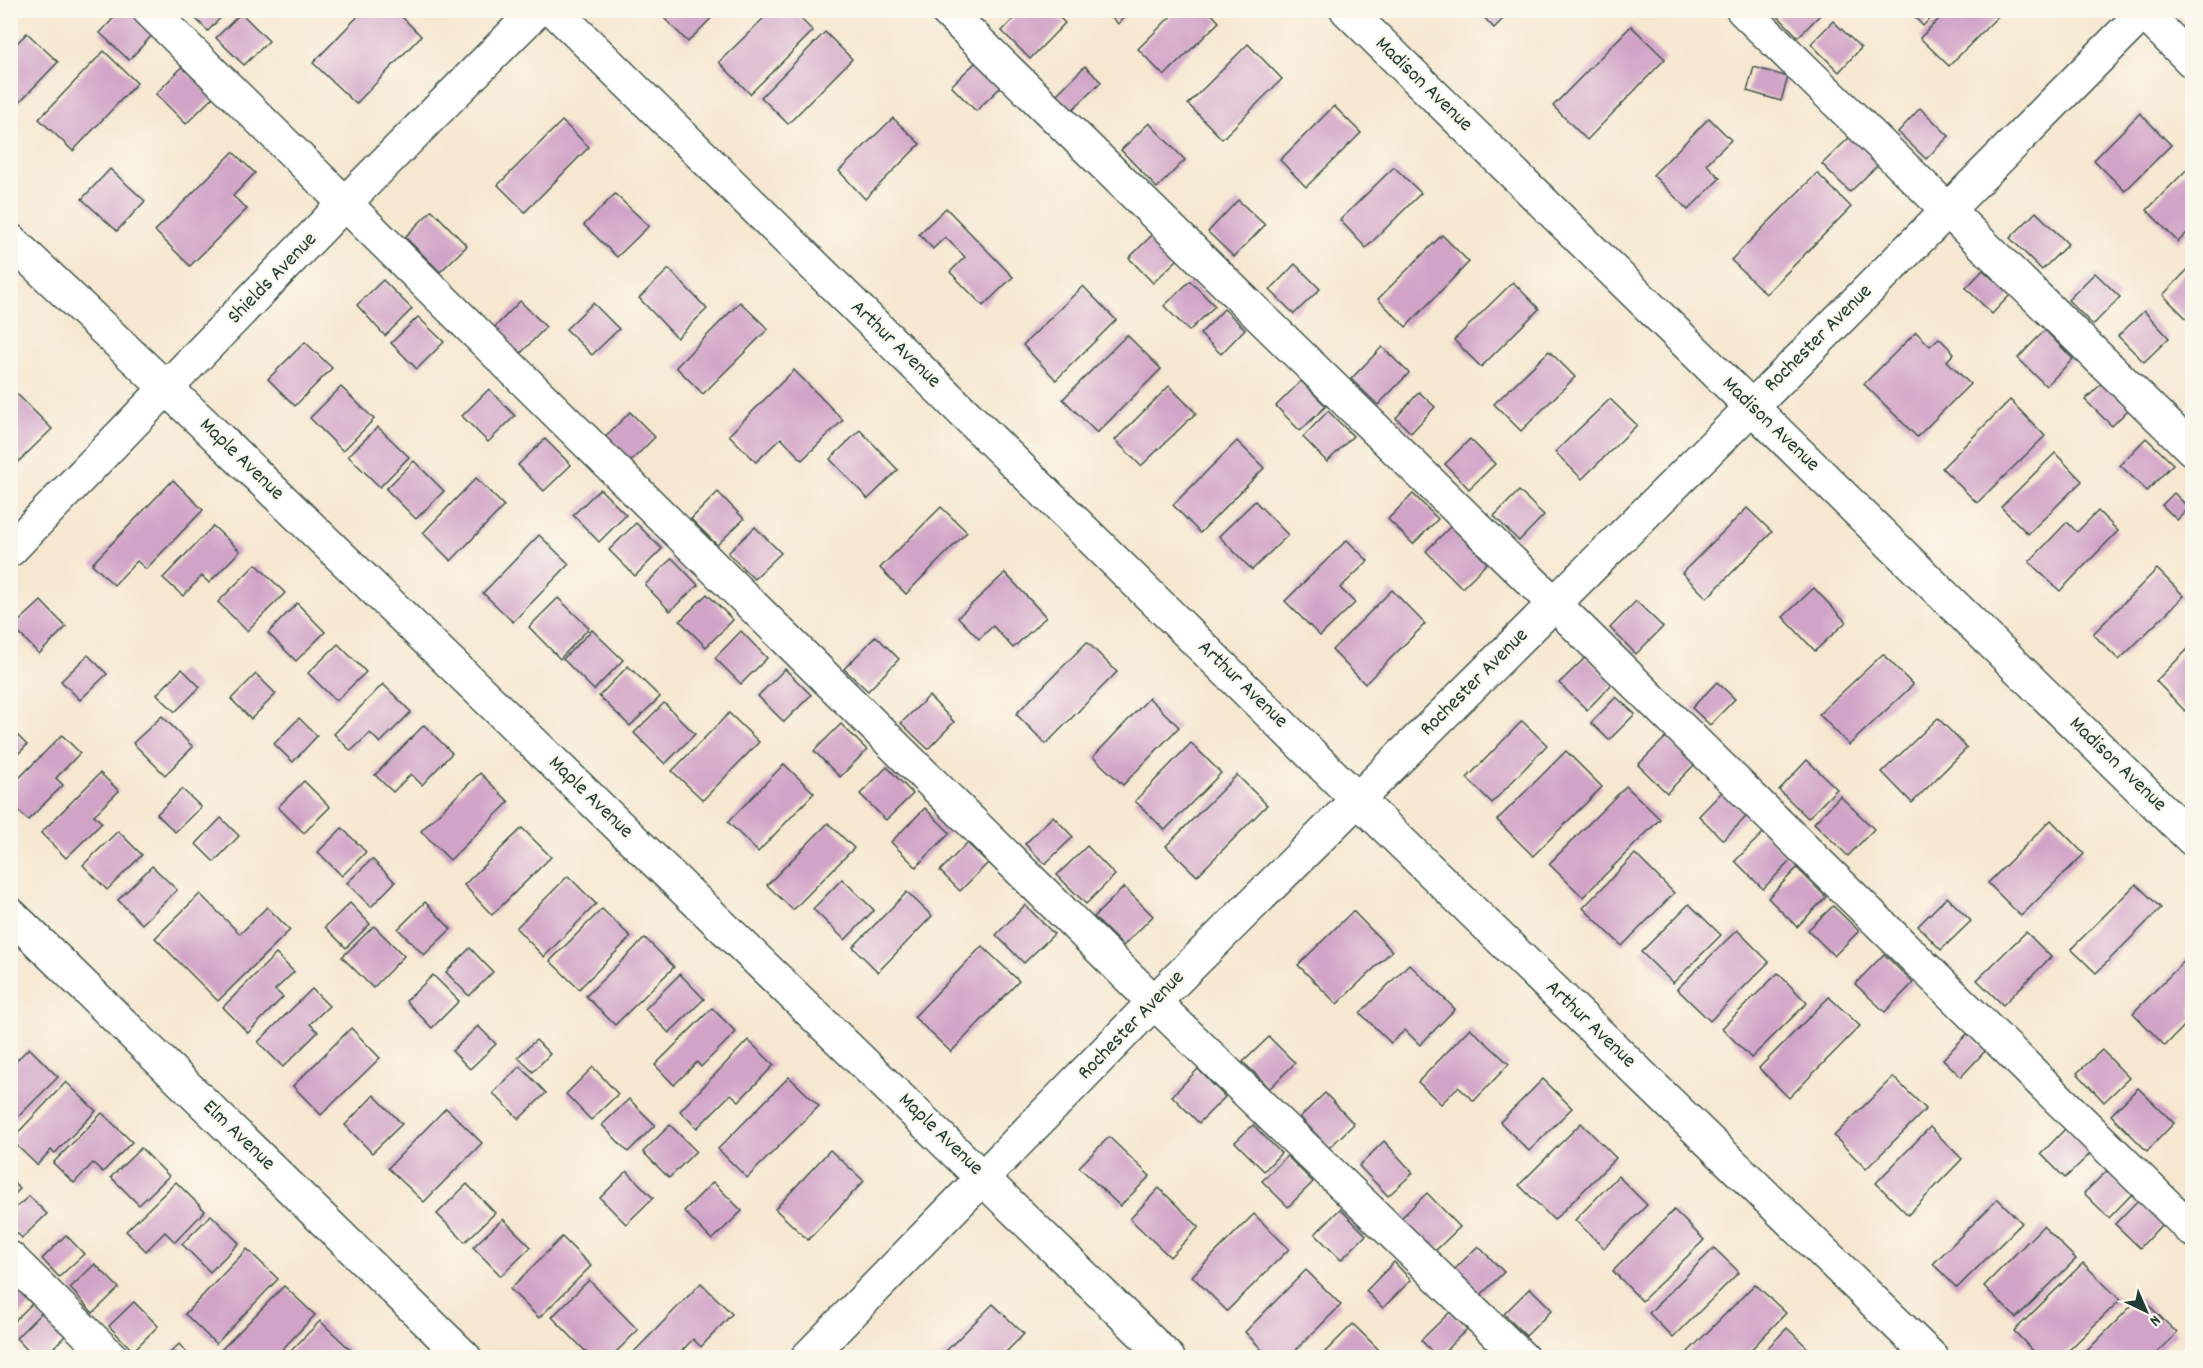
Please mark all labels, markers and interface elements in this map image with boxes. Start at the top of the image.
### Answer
street label: Madison Avenue [1367,30,1479,140]
street label: Shields Avenue [221,226,325,332]
street label: Rochester Avenue [1758,278,1880,400]
street label: Arthur Avenue [843,294,947,396]
street label: Madison Avenue [1714,370,1826,480]
street label: Maple Avenue [192,412,290,508]
street label: Rochester Avenue [1414,622,1536,744]
street label: Arthur Avenue [1190,634,1294,736]
street label: Madison Avenue [2061,710,2173,820]
street label: Maple Avenue [541,750,639,846]
street label: Rochester Avenue [1072,964,1192,1088]
street label: Arthur Avenue [1538,974,1642,1076]
street label: Maple Avenue [891,1087,989,1183]
street label: Elm Avenue [195,1094,281,1178]
north arrow [2116,1281,2176,1341]
text: N [2144,1309,2166,1331]

